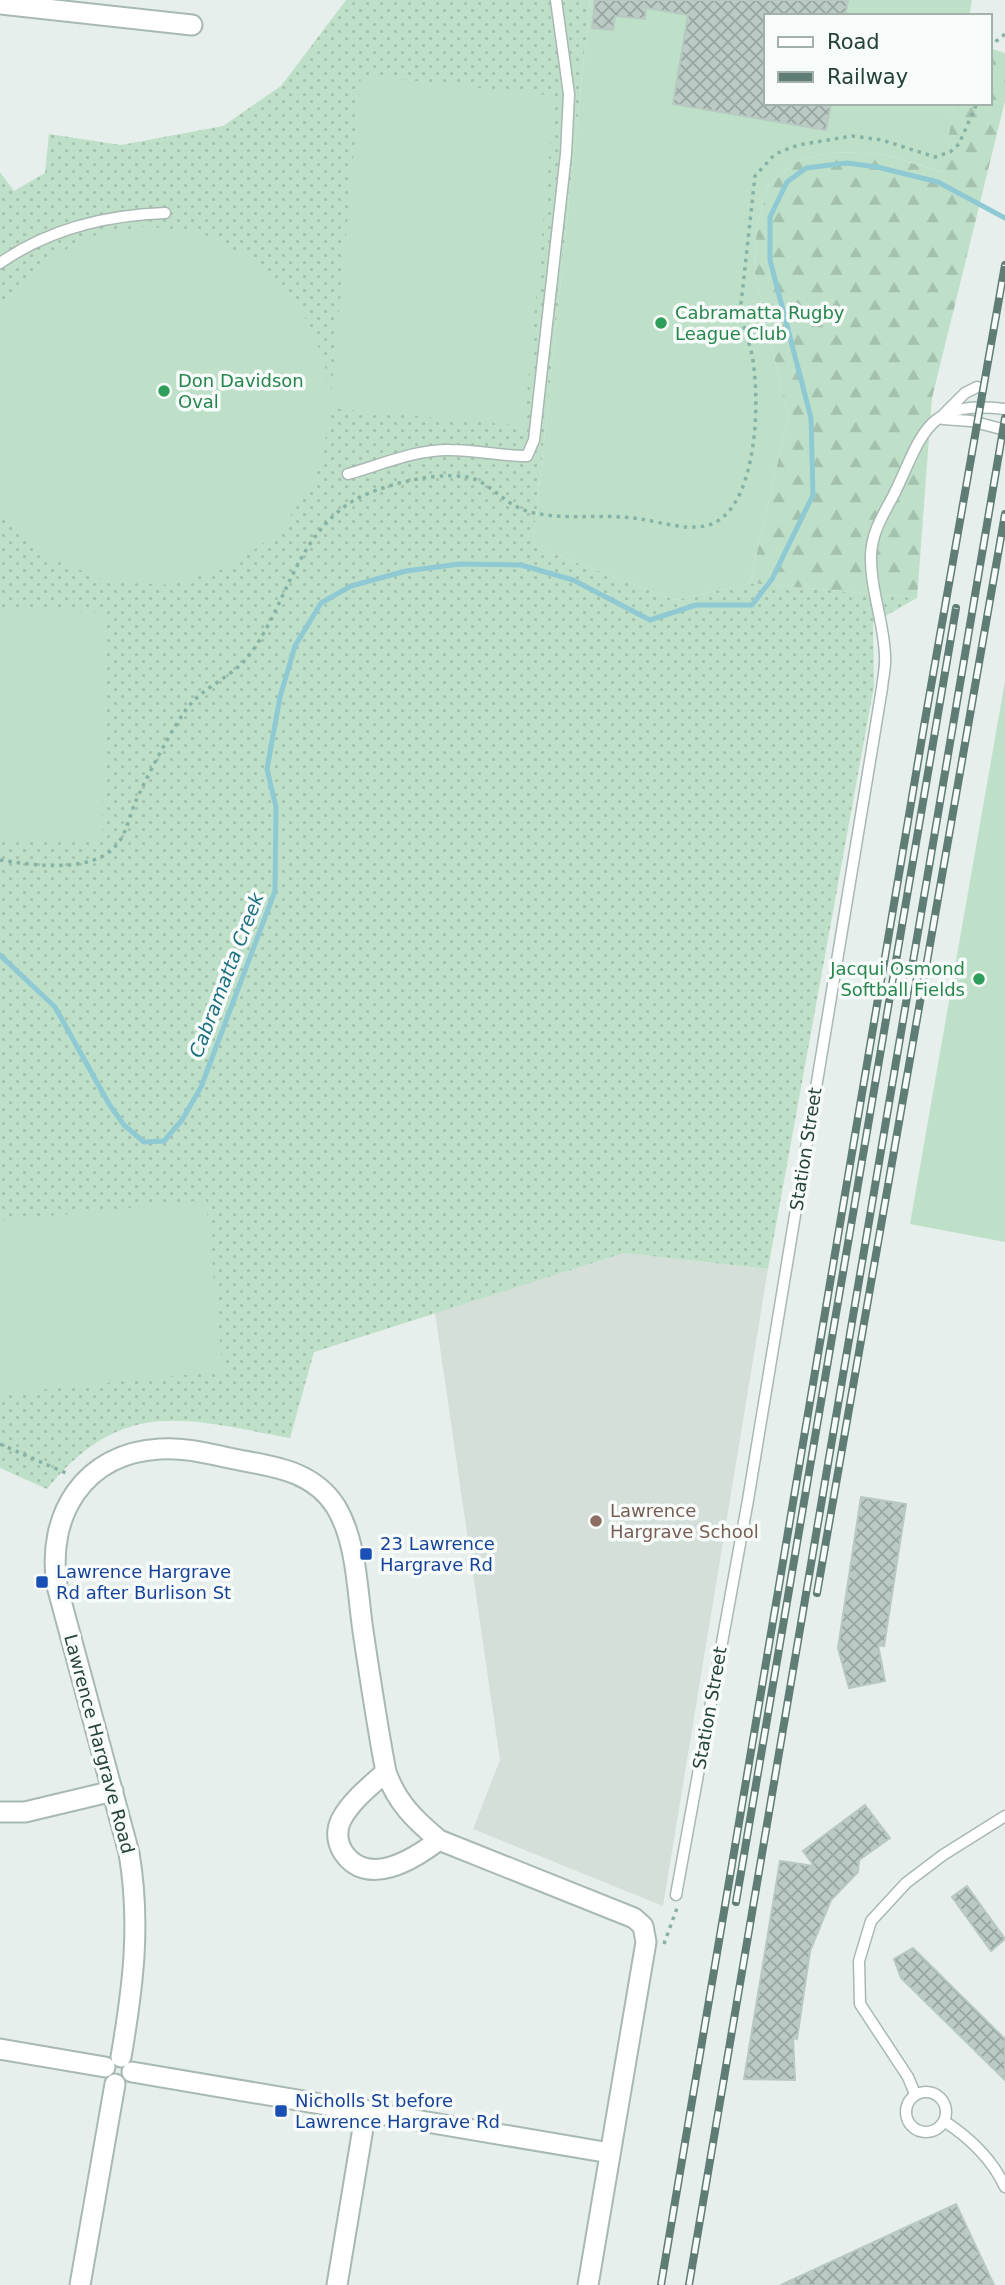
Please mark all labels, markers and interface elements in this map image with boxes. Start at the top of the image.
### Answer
legend [764,14,991,105]
text: Road [827,30,880,54]
text: Railway [827,65,908,89]
place label: Cabramatta Rugby League Club [675,302,845,344]
marker: Cabramatta Rugby League Club [653,315,669,331]
place label: Don Davidson Oval [178,370,304,412]
marker: Don Davidson Oval [156,383,172,399]
water label: Cabramatta Creek [184,889,268,1060]
place label: Jacqui Osmond Softball Fields [829,958,965,1000]
marker: Jacqui Osmond Softball Fields [971,971,987,987]
street label: Station Street [785,1086,826,1212]
place label: Lawrence Hargrave School [610,1500,759,1542]
marker: Lawrence Hargrave School [588,1513,604,1529]
place label: 23 Lawrence Hargrave Rd [380,1533,495,1575]
marker: 23 Lawrence Hargrave Rd [358,1546,374,1562]
place label: Lawrence Hargrave Rd after Burlison St [56,1561,231,1603]
marker: Lawrence Hargrave Rd after Burlison St [34,1574,50,1590]
street label: Lawrence Hargrave Road [60,1632,139,1856]
street label: Station Street [688,1645,731,1771]
place label: Nicholls St before Lawrence Hargrave Rd [295,2090,500,2132]
marker: Nicholls St before Lawrence Hargrave Rd [273,2103,289,2119]

